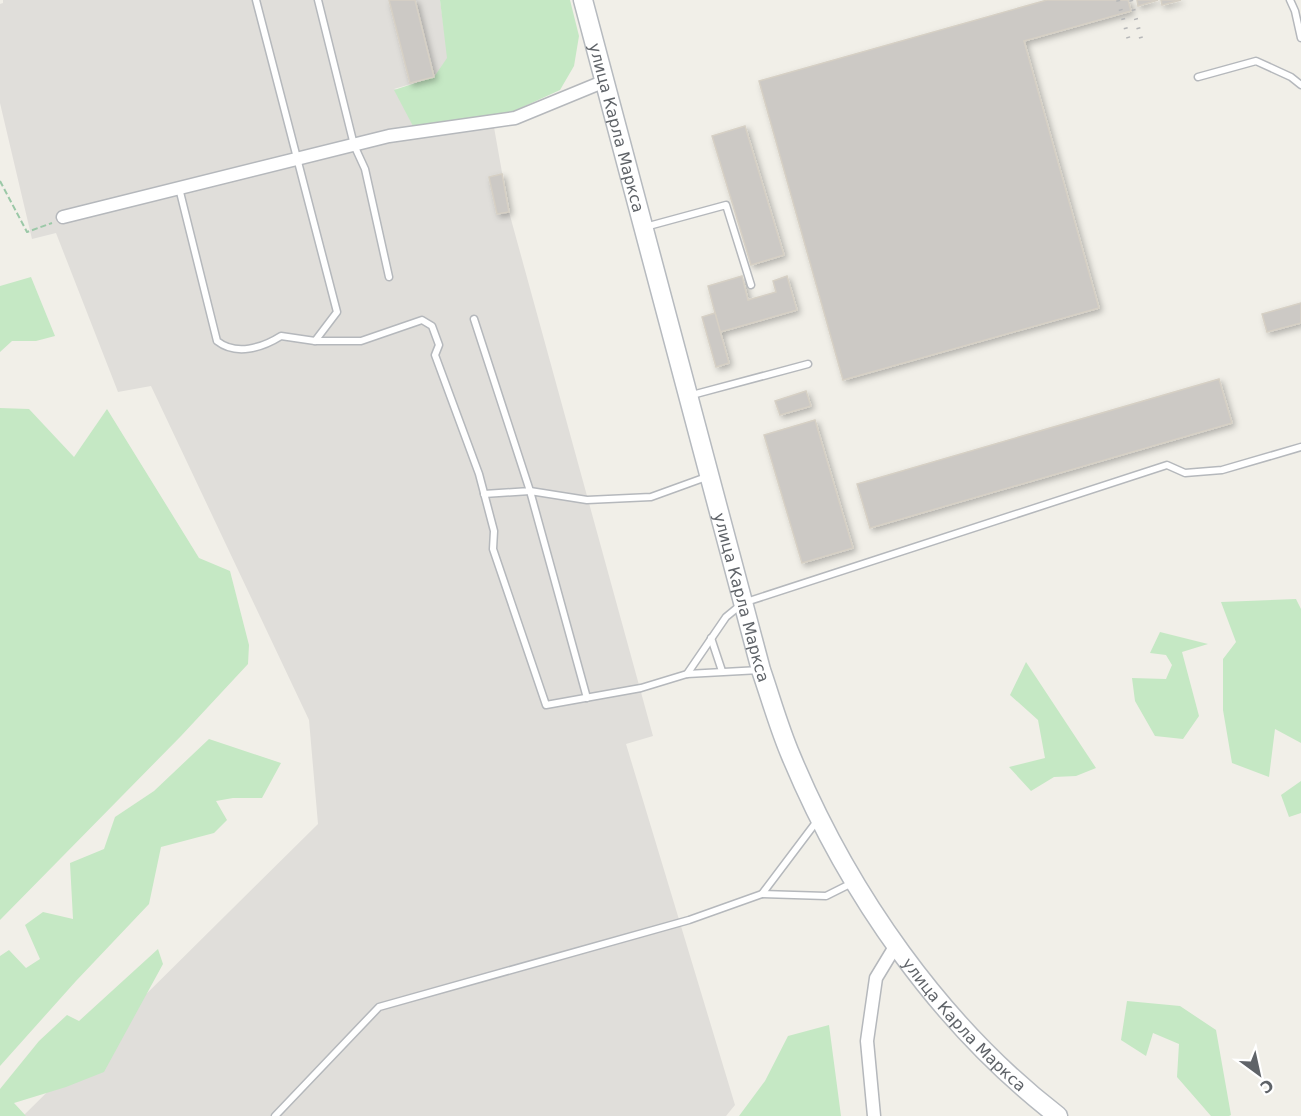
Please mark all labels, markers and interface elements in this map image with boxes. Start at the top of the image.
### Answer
street label: улица Карла Маркса [585,41,648,214]
street label: улица Карла Маркса [710,511,774,684]
street label: улица Карла Маркса [899,954,1030,1095]
north arrow [1229,1044,1289,1104]
text: С [1257,1075,1277,1097]

